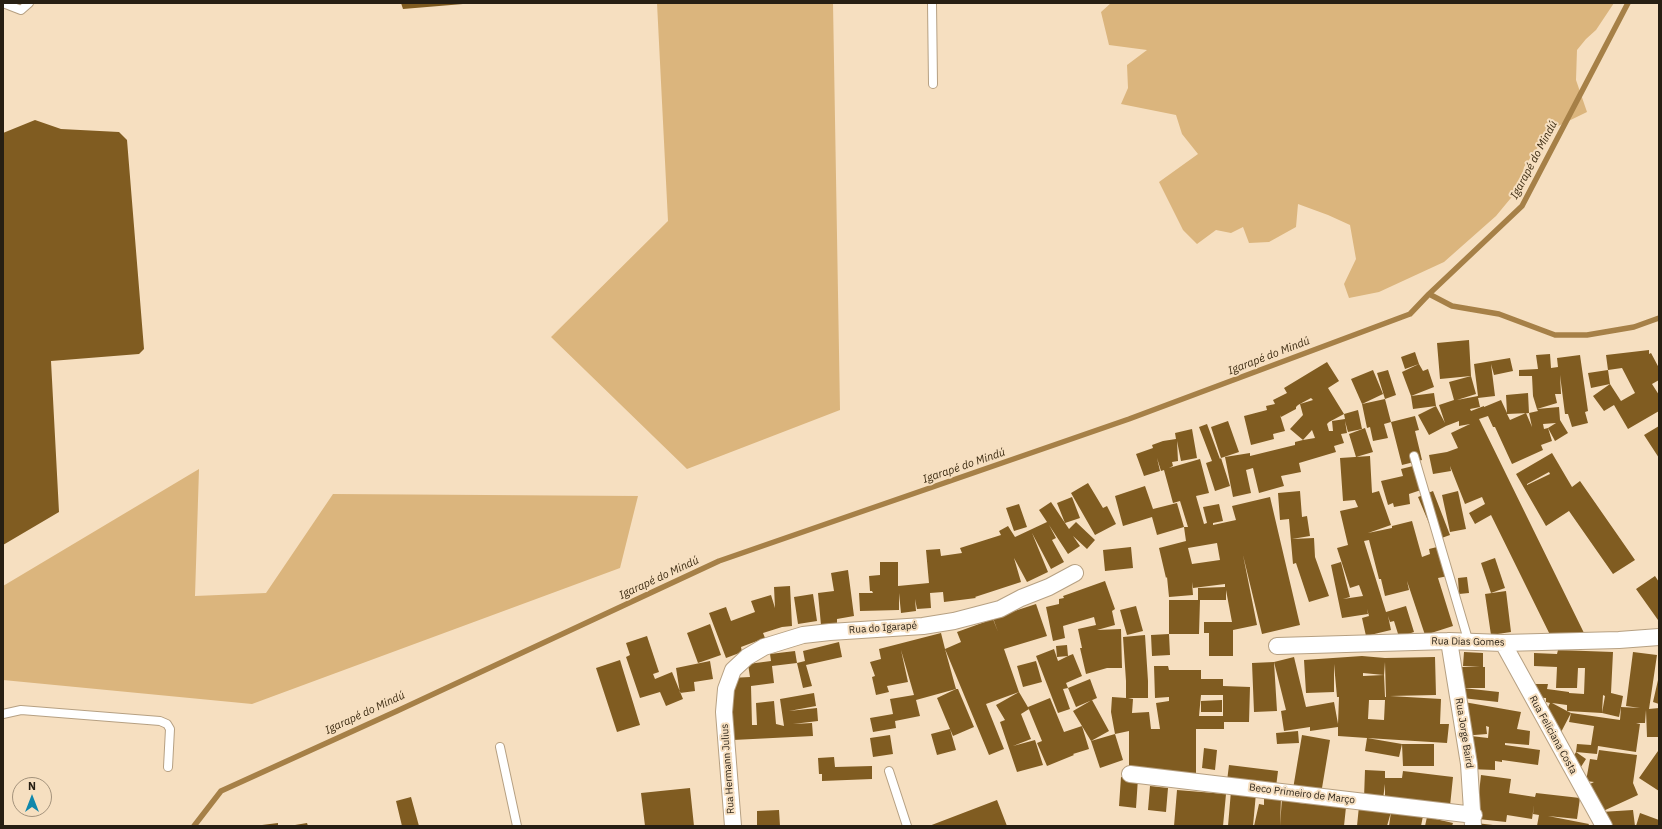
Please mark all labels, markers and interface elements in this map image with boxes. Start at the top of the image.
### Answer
water label: Igarapé do Mindú [1508,119,1560,201]
water label: Igarapé do Mindú [1226,334,1312,378]
water label: Igarapé do Mindú [921,446,1007,486]
water label: Igarapé do Mindú [617,554,701,602]
street label: Rua do Igarapé [848,620,918,636]
street label: Rua Dias Gomes [1431,635,1505,649]
water label: Igarapé do Mindú [323,689,407,737]
street label: Rua Feliciana Costa [1527,694,1579,776]
street label: Rua Jorge Baird [1453,697,1475,769]
street label: Rua Hermann Julius [719,724,737,814]
north arrow [12,777,52,817]
text: N [28,779,36,793]
street label: Beco Primeiro de Março [1248,782,1356,806]

